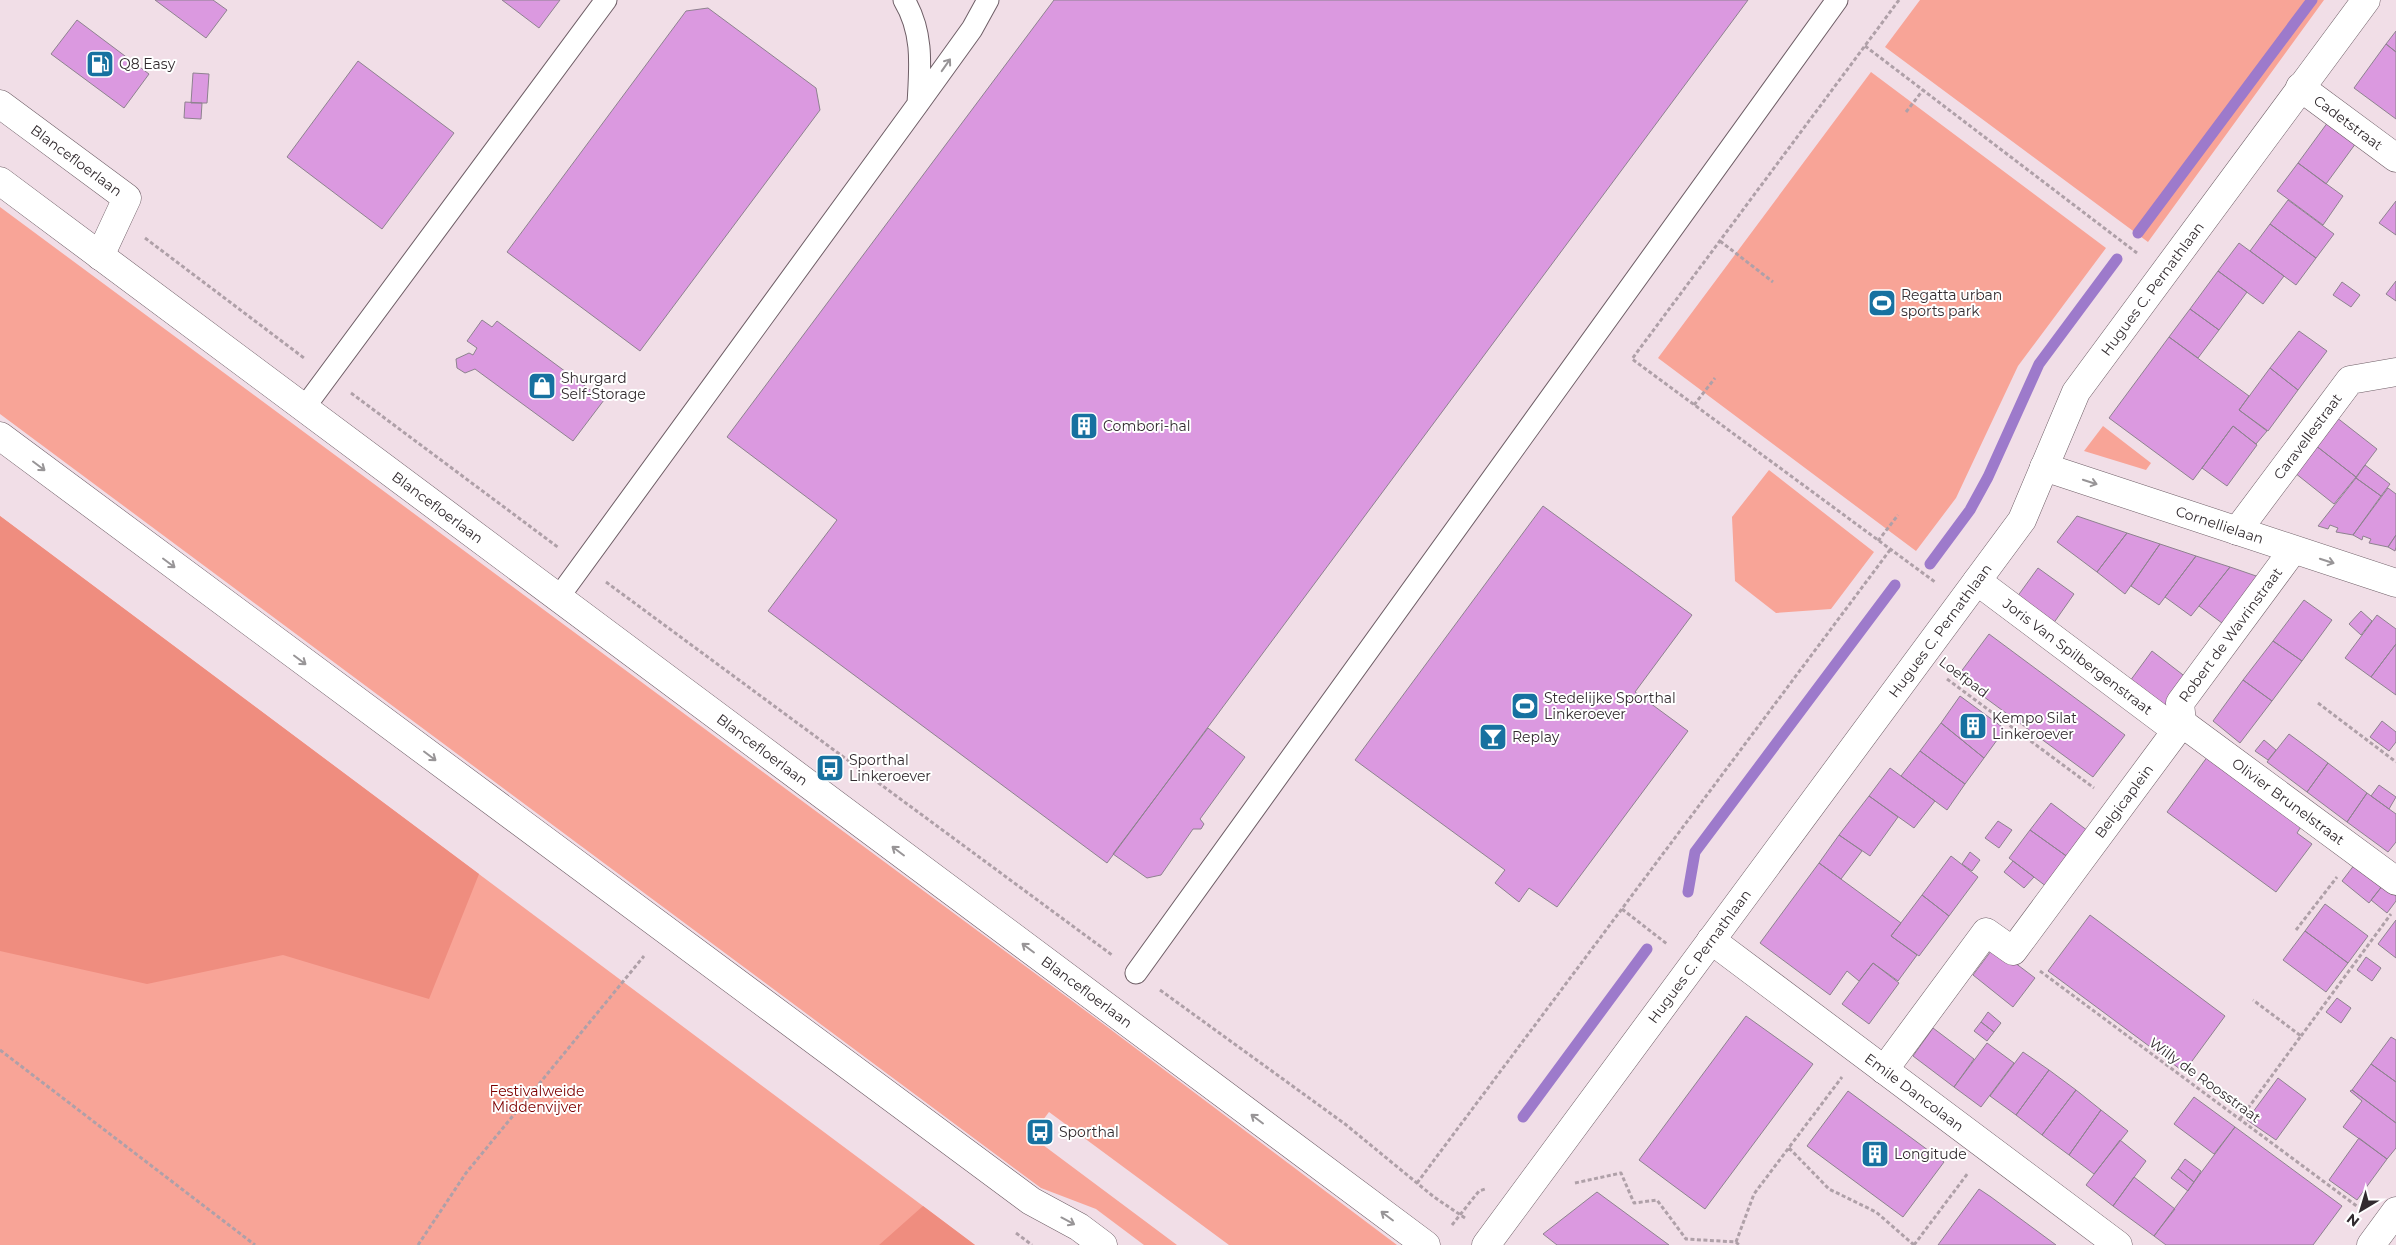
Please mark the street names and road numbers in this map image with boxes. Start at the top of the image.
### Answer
street label: Cadetstraat [2310,91,2387,154]
street label: Blancefloerlaan [27,121,126,200]
street label: Hugues C. Pernathlaan [2097,218,2208,359]
street label: Caravellestraat [2270,390,2346,483]
street label: Blancefloerlaan [388,468,487,547]
street label: Cornellielaan [2173,502,2266,548]
street label: Hugues C. Pernathlaan [1885,560,1996,701]
street label: Robert de Wavrinstraat [2175,564,2286,706]
street label: Joris Van Spilbergenstraat [1999,594,2156,719]
street label: Loefpad [1936,653,1992,701]
street label: Blancefloerlaan [713,710,811,790]
street label: Olivier Brunelstraat [2228,754,2348,849]
street label: Belgicaplein [2091,761,2157,842]
street label: Hugues C. Pernathlaan [1644,886,1755,1027]
street label: Blancefloerlaan [1038,952,1136,1032]
street label: Willy de Roosstraat [2146,1033,2265,1127]
street label: Emile Dancolaan [1861,1049,1968,1135]

